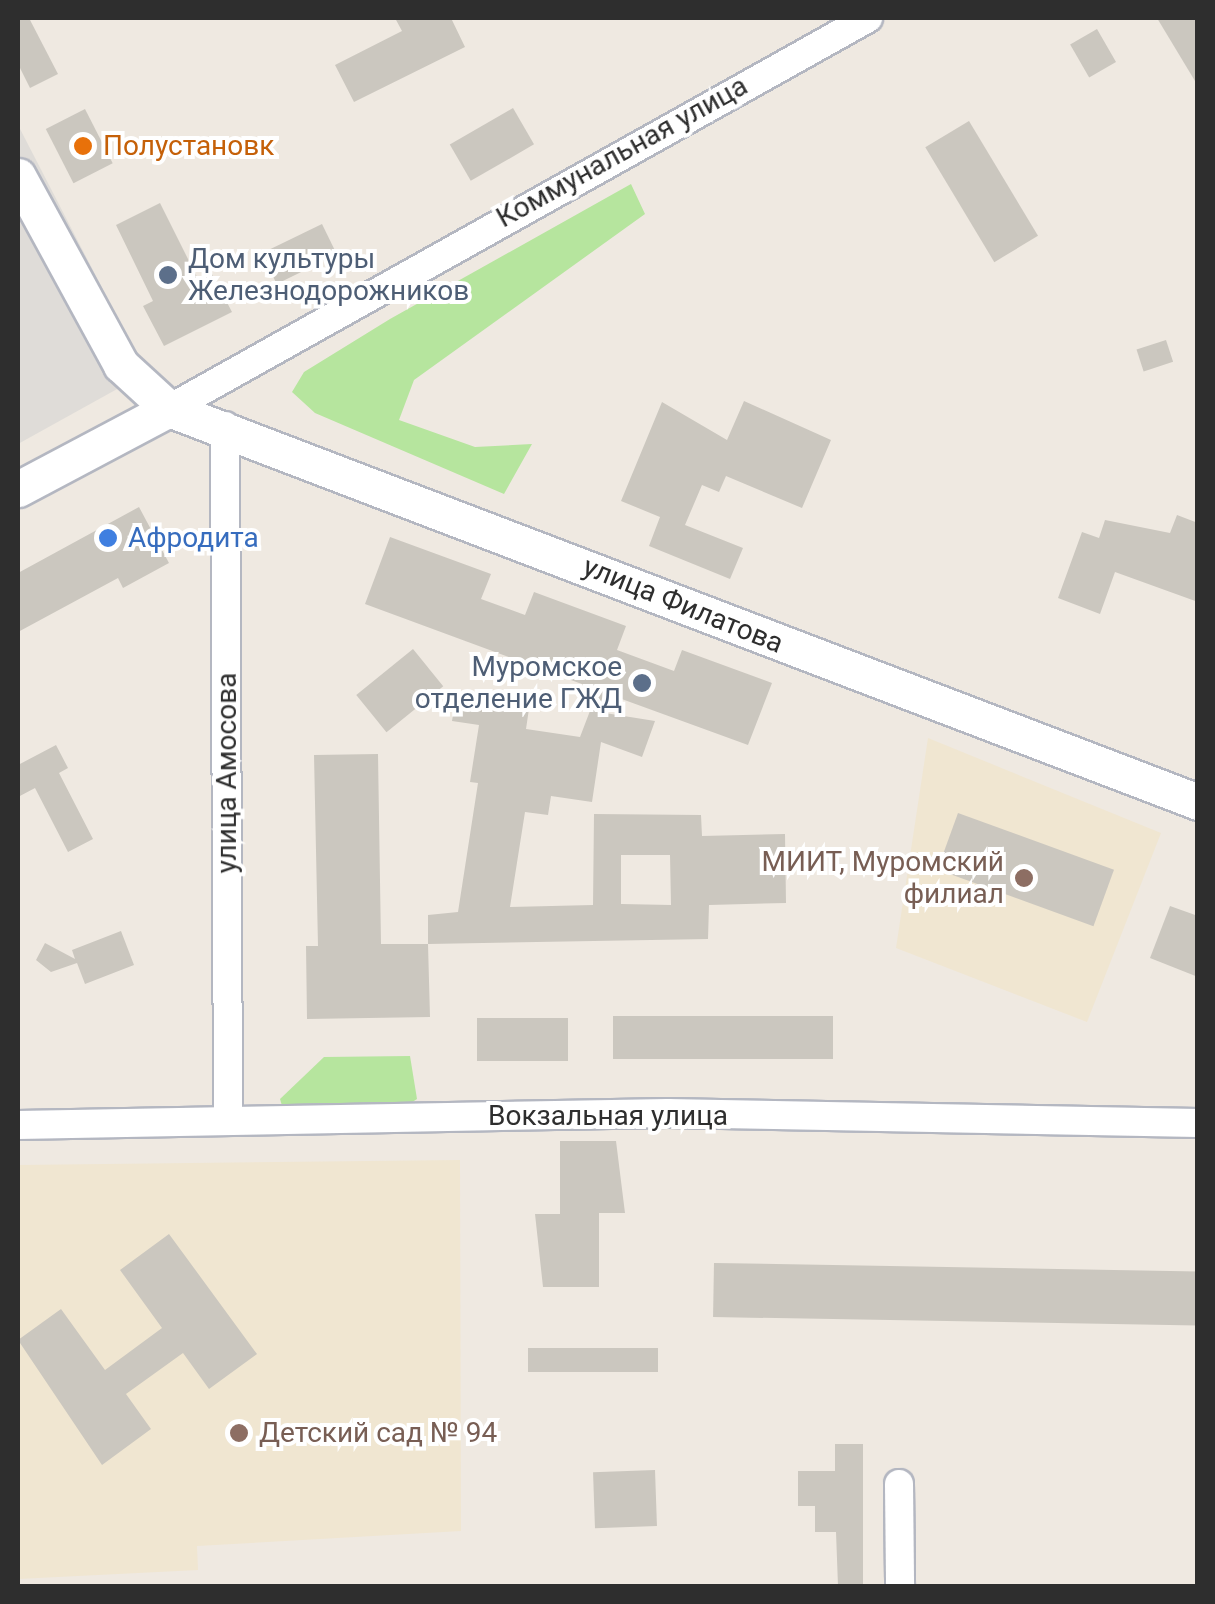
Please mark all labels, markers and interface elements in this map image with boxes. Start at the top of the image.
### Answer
street label: Коммунальная улица [491,69,753,235]
place label: Полустановк [103,129,274,163]
marker: Полустановк [72,135,94,157]
place label: Дом культуры Железнодорожников [188,242,469,308]
marker: Дом культуры Железнодорожников [157,264,179,286]
place label: Афродита [128,521,259,555]
marker: Афродита [97,527,119,549]
street label: улица Филатова [578,550,788,660]
place label: Муромское отделение ГЖД [415,650,622,716]
marker: Муромское отделение ГЖД [631,672,653,694]
street label: улица Амосова [210,673,244,873]
place label: МИИТ, Муромский филиал [762,845,1004,911]
marker: МИИТ, Муромский филиал [1013,867,1035,889]
street label: Вокзальная улица [488,1099,728,1133]
place label: Детский сад № 94 [259,1416,497,1450]
marker: Детский сад № 94 [228,1422,250,1444]

